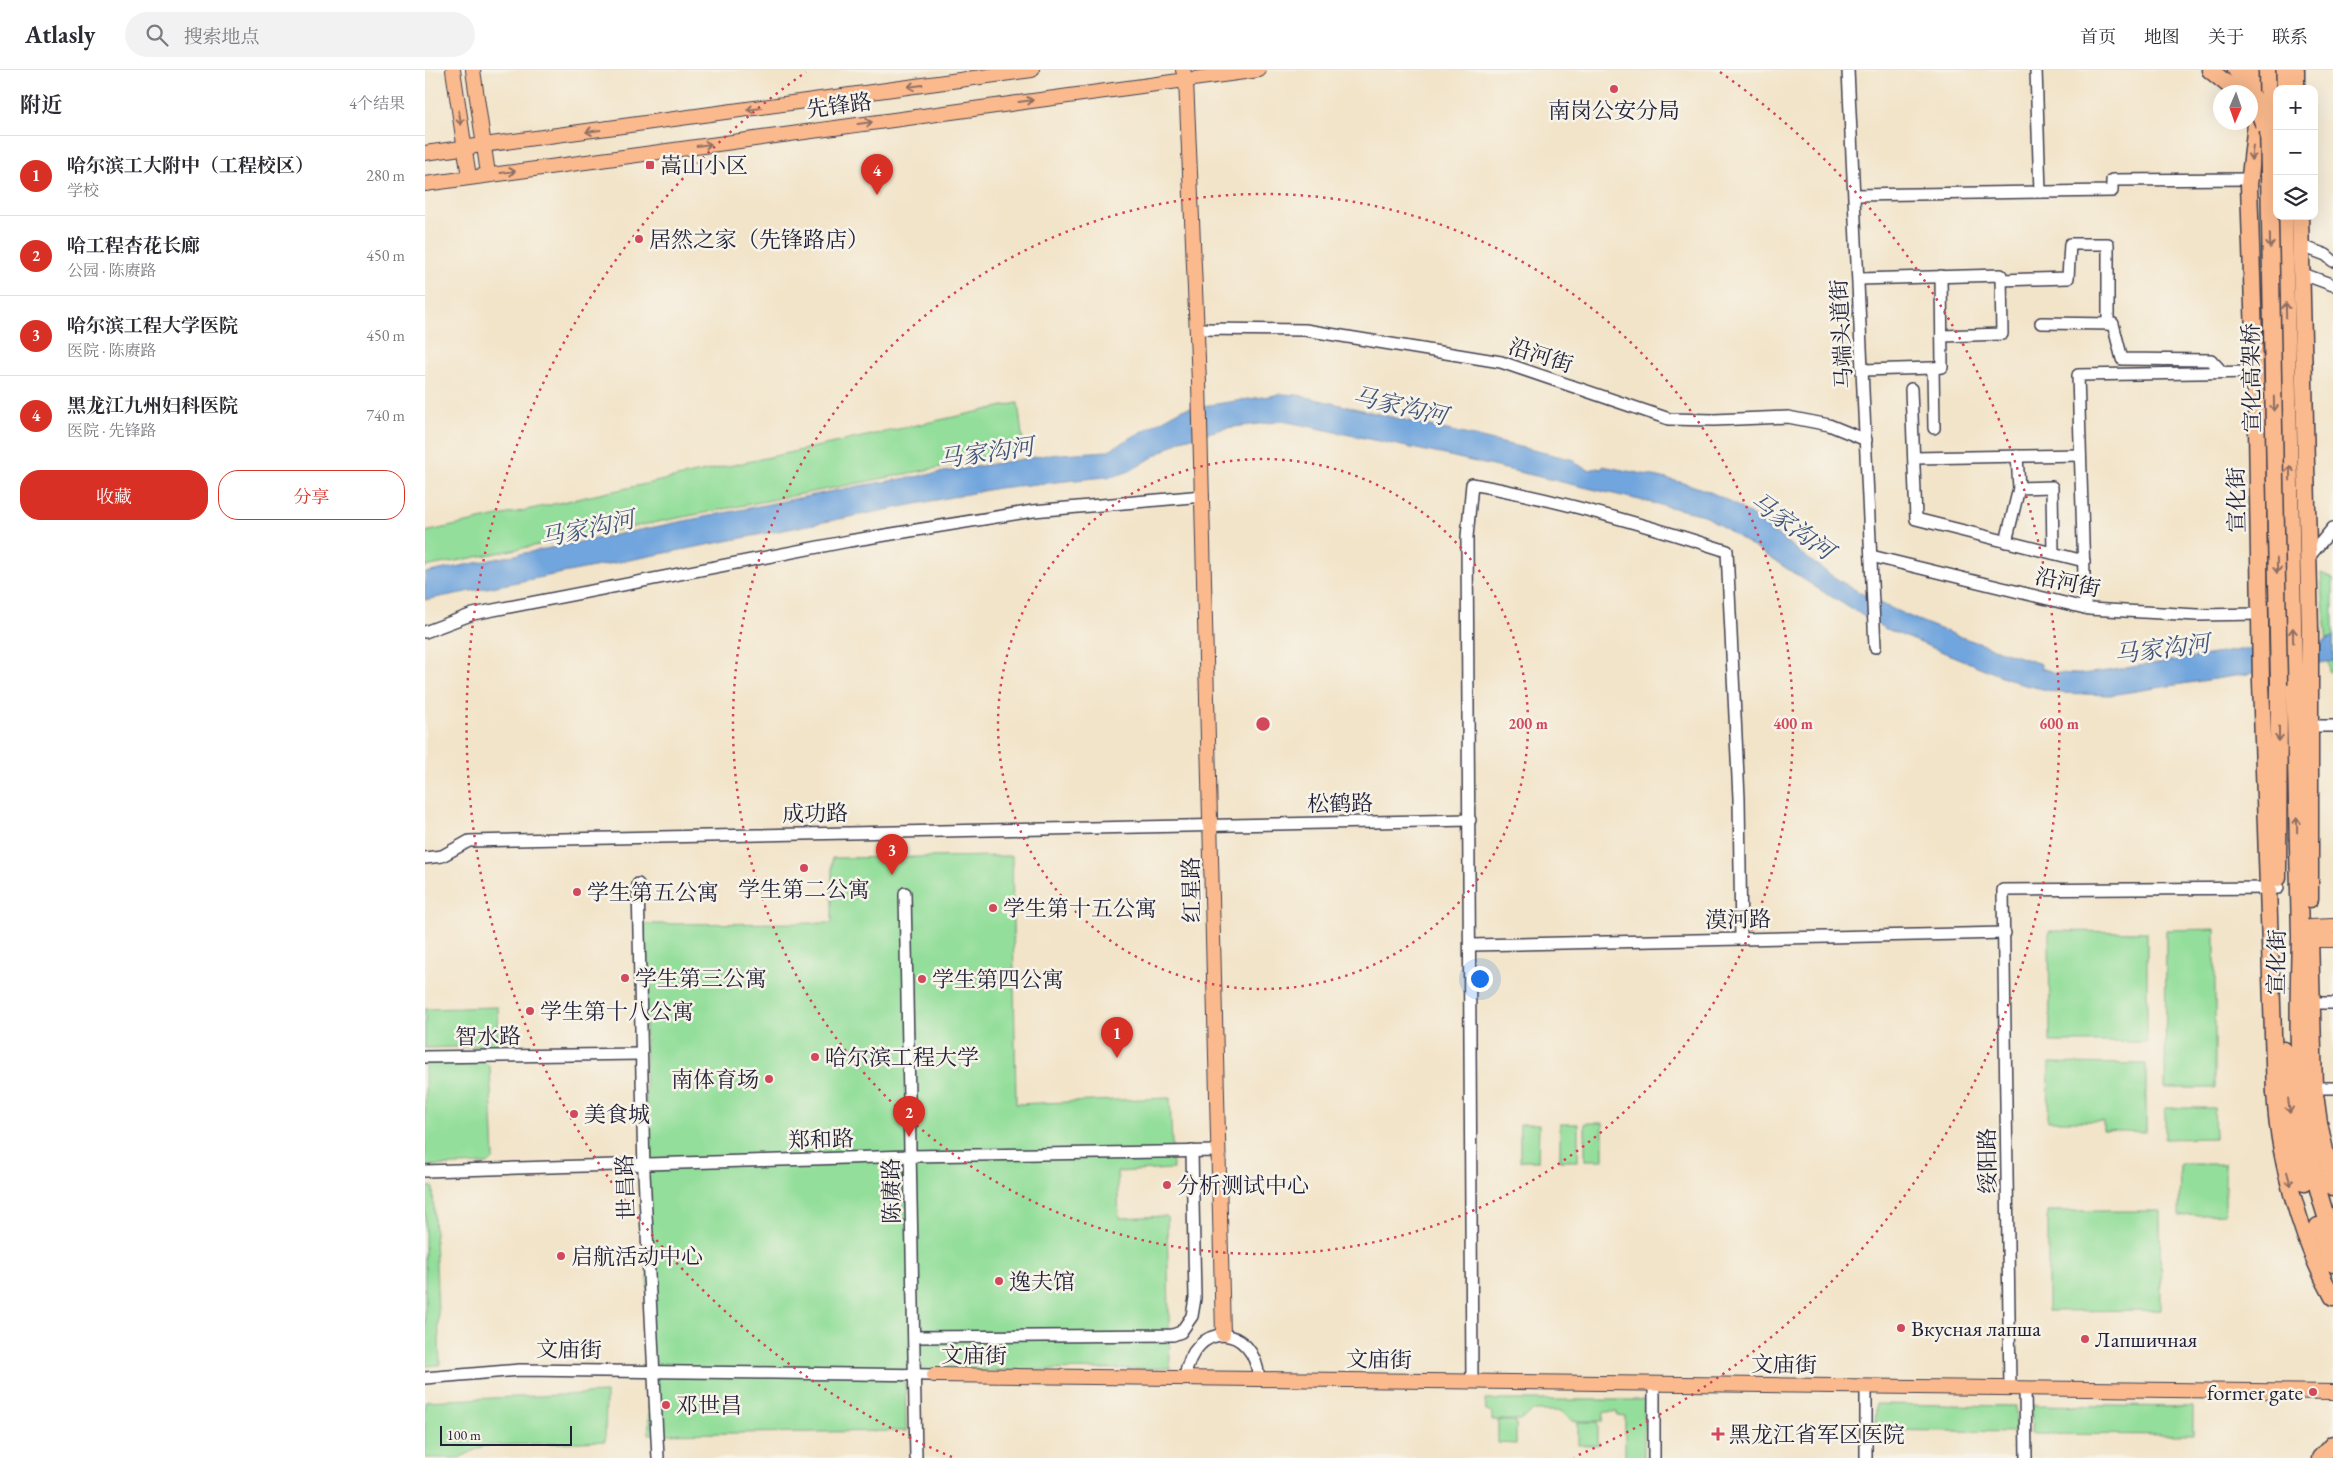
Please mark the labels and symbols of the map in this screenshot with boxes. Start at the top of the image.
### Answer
one-way arrow [907,82,923,92]
marker: 南岗公安分局 [1608,83,1620,95]
north arrow [2213,85,2258,130]
street label: 先锋路 [804,87,874,124]
one-way arrow [1017,96,1033,106]
place label: 南岗公安分局 [1548,96,1680,125]
one-way arrow [746,104,762,114]
one-way arrow [455,110,465,126]
one-way arrow [856,118,872,128]
one-way arrow [585,127,601,137]
one-way arrow [695,140,711,150]
one-way arrow [2247,145,2257,161]
place label: 嵩山小区 [660,151,748,180]
pin: 4 [861,154,893,195]
marker: 嵩山小区 [644,159,656,171]
one-way arrow [500,167,516,177]
place label: 居然之家（先锋路店） [649,225,869,254]
marker: 居然之家（先锋路店） [633,233,645,245]
one-way arrow [2266,233,2275,249]
street label: 马端头道街 [1824,278,1859,390]
one-way arrow [2281,303,2291,319]
street label: 宣化高架桥 [2236,323,2267,433]
street label: 沿河街 [1505,331,1577,379]
water label: 马家沟河 [1350,380,1454,432]
one-way arrow [2269,395,2278,411]
water label: 马家沟河 [936,430,1040,475]
one-way arrow [2285,465,2294,481]
street label: 宣化街 [2221,467,2252,533]
water label: 马家沟河 [1744,485,1843,569]
water label: 马家沟河 [537,503,641,554]
one-way arrow [2272,558,2282,574]
street label: 沿河街 [2033,561,2103,604]
water label: 马家沟河 [2112,627,2215,670]
one-way arrow [2288,627,2298,644]
text: 200 m [1508,714,1548,733]
text: 400 m [1773,714,1813,733]
text: 600 m [2039,714,2079,733]
centre of rings [1254,715,1272,733]
one-way arrow [2274,726,2284,742]
street label: 松鹤路 [1307,788,1373,819]
street label: 成功路 [782,798,848,829]
one-way arrow [2293,817,2302,833]
pin: 3 [876,834,908,875]
street label: 红星路 [1176,857,1207,923]
marker: 学生第二公寓 [798,862,810,874]
place label: 学生第二公寓 [738,875,870,904]
place label: 学生第五公寓 [587,878,719,907]
marker: 学生第五公寓 [571,886,583,898]
place label: 学生第十五公寓 [1003,894,1157,923]
marker: 学生第十五公寓 [987,902,999,914]
street label: 漠河路 [1705,904,1771,935]
street label: 宣化街 [2261,929,2292,995]
place label: 学生第三公寓 [635,964,767,993]
place label: 学生第四公寓 [932,965,1064,994]
your location [1467,966,1493,992]
marker: 学生第三公寓 [619,972,631,984]
marker: 学生第四公寓 [916,973,928,985]
place label: 学生第十八公寓 [540,997,694,1026]
marker: 学生第十八公寓 [524,1005,536,1017]
pin: 1 [1101,1017,1133,1058]
street label: 智水路 [455,1021,521,1052]
place label: 哈尔滨工程大学 [825,1043,979,1072]
marker: 哈尔滨工程大学 [809,1051,821,1063]
place label: 南体育场 [671,1065,759,1094]
marker: 南体育场 [763,1073,775,1085]
pin: 2 [893,1096,925,1137]
one-way arrow [2284,1098,2294,1114]
place label: 美食城 [584,1100,650,1129]
marker: 美食城 [568,1108,580,1120]
street label: 郑和路 [788,1124,855,1155]
street label: 绥阳路 [1972,1128,2003,1194]
street label: 世昌路 [610,1153,641,1220]
street label: 陈赓路 [876,1158,907,1224]
place label: 分析测试中心 [1177,1171,1309,1200]
one-way arrow [2284,1171,2294,1187]
marker: 分析测试中心 [1161,1179,1173,1191]
place label: 启航活动中心 [571,1242,703,1271]
marker: 启航活动中心 [555,1250,567,1262]
place label: 逸夫馆 [1009,1267,1075,1296]
marker: 逸夫馆 [993,1275,1005,1287]
place label: Вкусная лапша [1911,1314,2041,1343]
marker: Вкусная лапша [1895,1322,1907,1334]
place label: Лапшичная [2095,1325,2197,1354]
marker: Лапшичная [2079,1333,2091,1345]
street label: 文庙街 [536,1334,602,1365]
street label: 文庙街 [941,1340,1007,1371]
street label: 文庙街 [1346,1344,1412,1375]
street label: 文庙街 [1751,1349,1817,1380]
place label: former gate [2207,1378,2303,1407]
marker: former gate [2307,1386,2319,1398]
place label: 邓世昌 [676,1391,742,1420]
marker: 邓世昌 [660,1399,672,1411]
place label: 黑龙江省军区医院 [1729,1420,1905,1449]
scale bar [440,1423,573,1446]
marker: 黑龙江省军区医院 [1711,1427,1725,1441]

